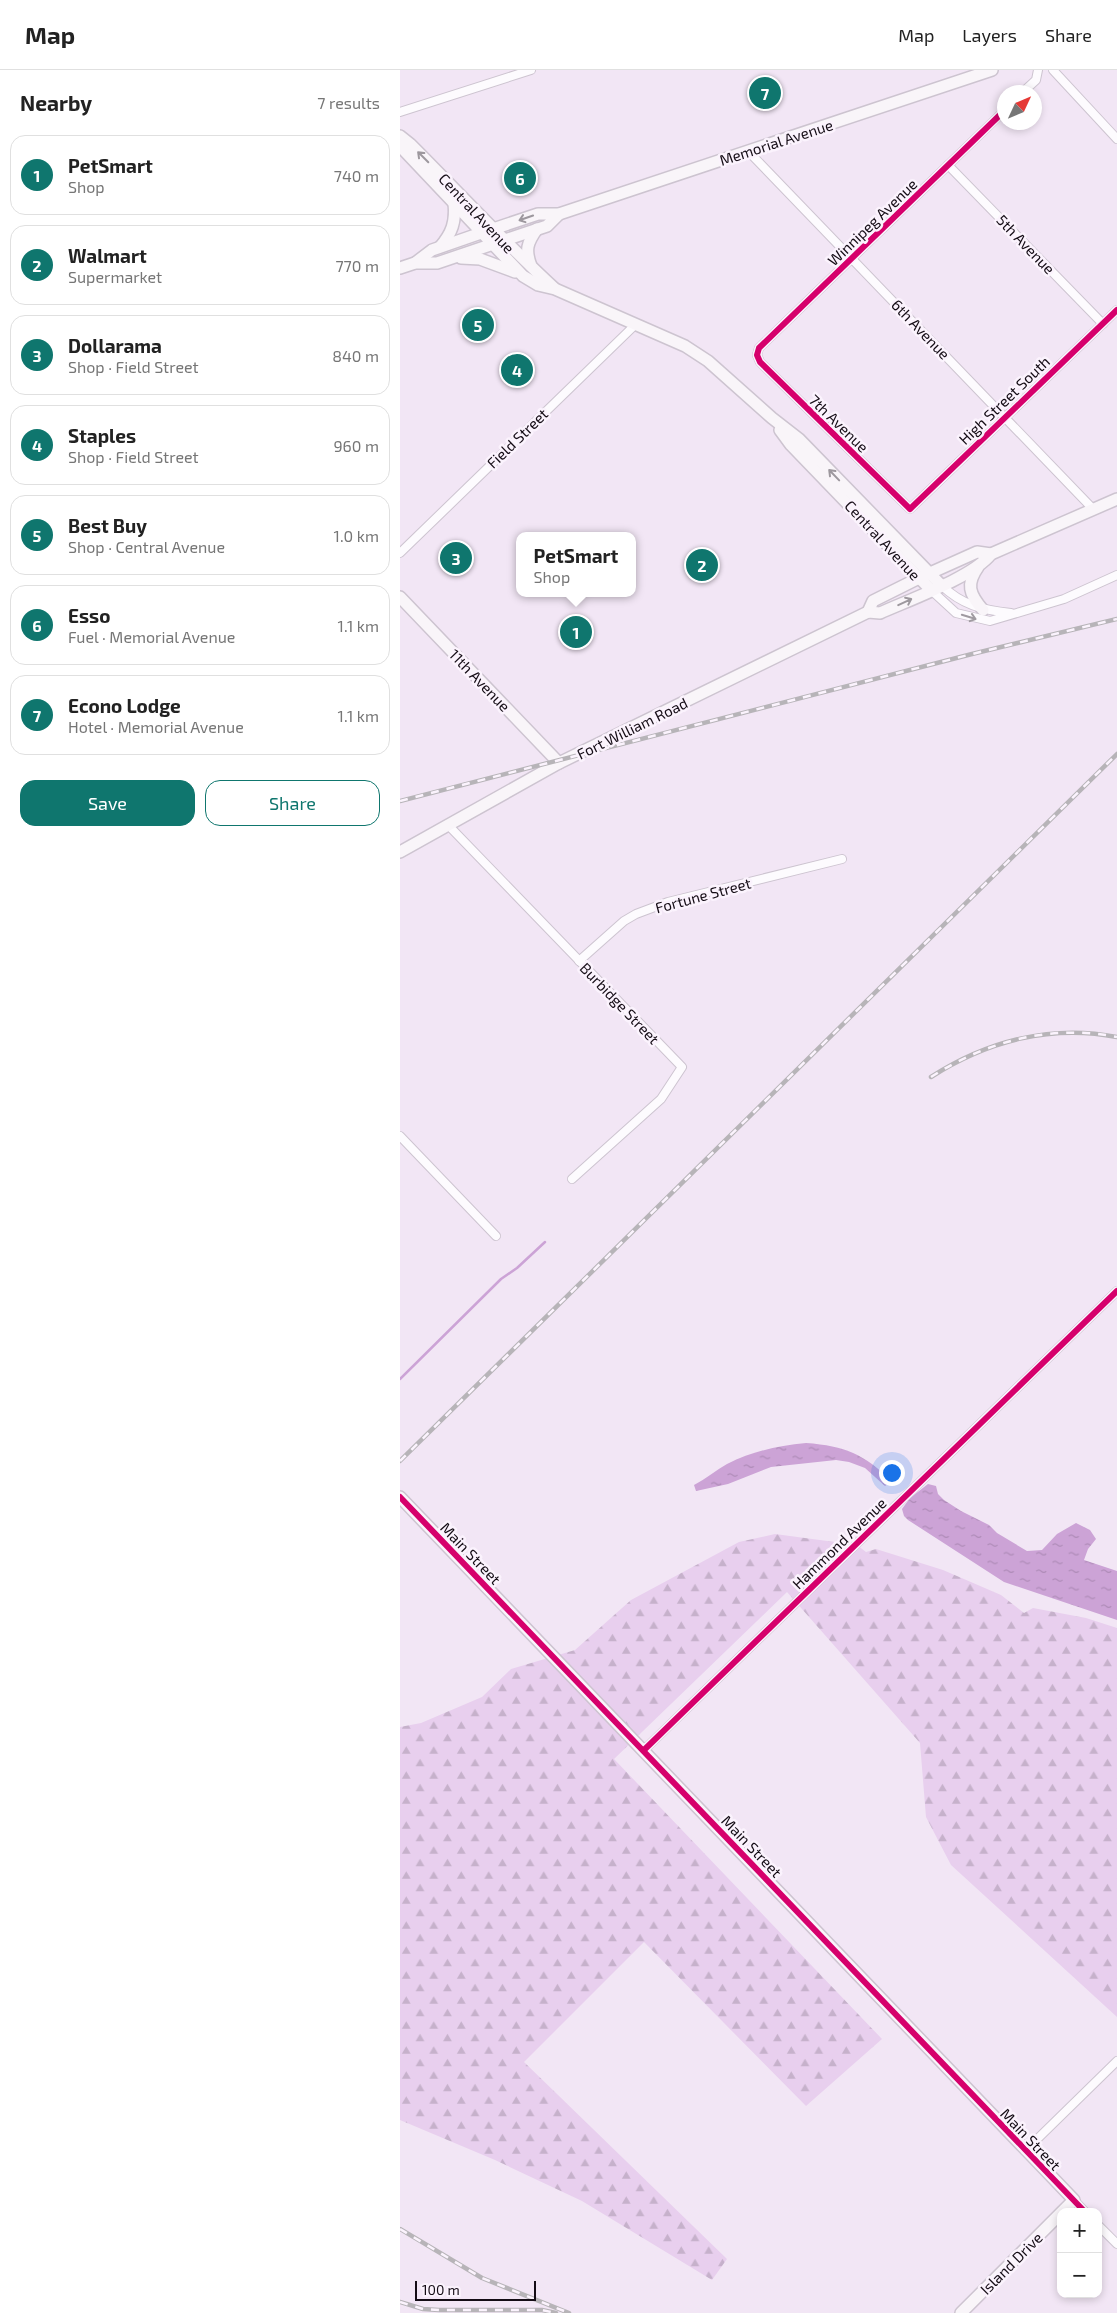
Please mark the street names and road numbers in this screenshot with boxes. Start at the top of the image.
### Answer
street label: Memorial Avenue [717,115,835,169]
street label: Central Avenue [435,169,519,257]
street label: Winnipeg Avenue [823,175,921,269]
street label: 5th Avenue [993,211,1059,277]
street label: 6th Avenue [888,295,954,363]
street label: High Street South [955,352,1053,448]
street label: 7th Avenue [806,390,872,456]
street label: Field Street [483,404,551,472]
street label: Central Avenue [841,496,925,584]
street label: 11th Avenue [446,645,514,715]
street label: Fort William Road [574,693,690,763]
street label: Fortune Street [653,873,753,916]
street label: Burbidge Street [577,959,664,1048]
street label: Hammond Avenue [788,1494,890,1592]
street label: Main Street [437,1518,505,1588]
street label: Main Street [718,1811,786,1881]
street label: Main Street [997,2104,1065,2174]
street label: Island Drive [976,2228,1046,2298]

